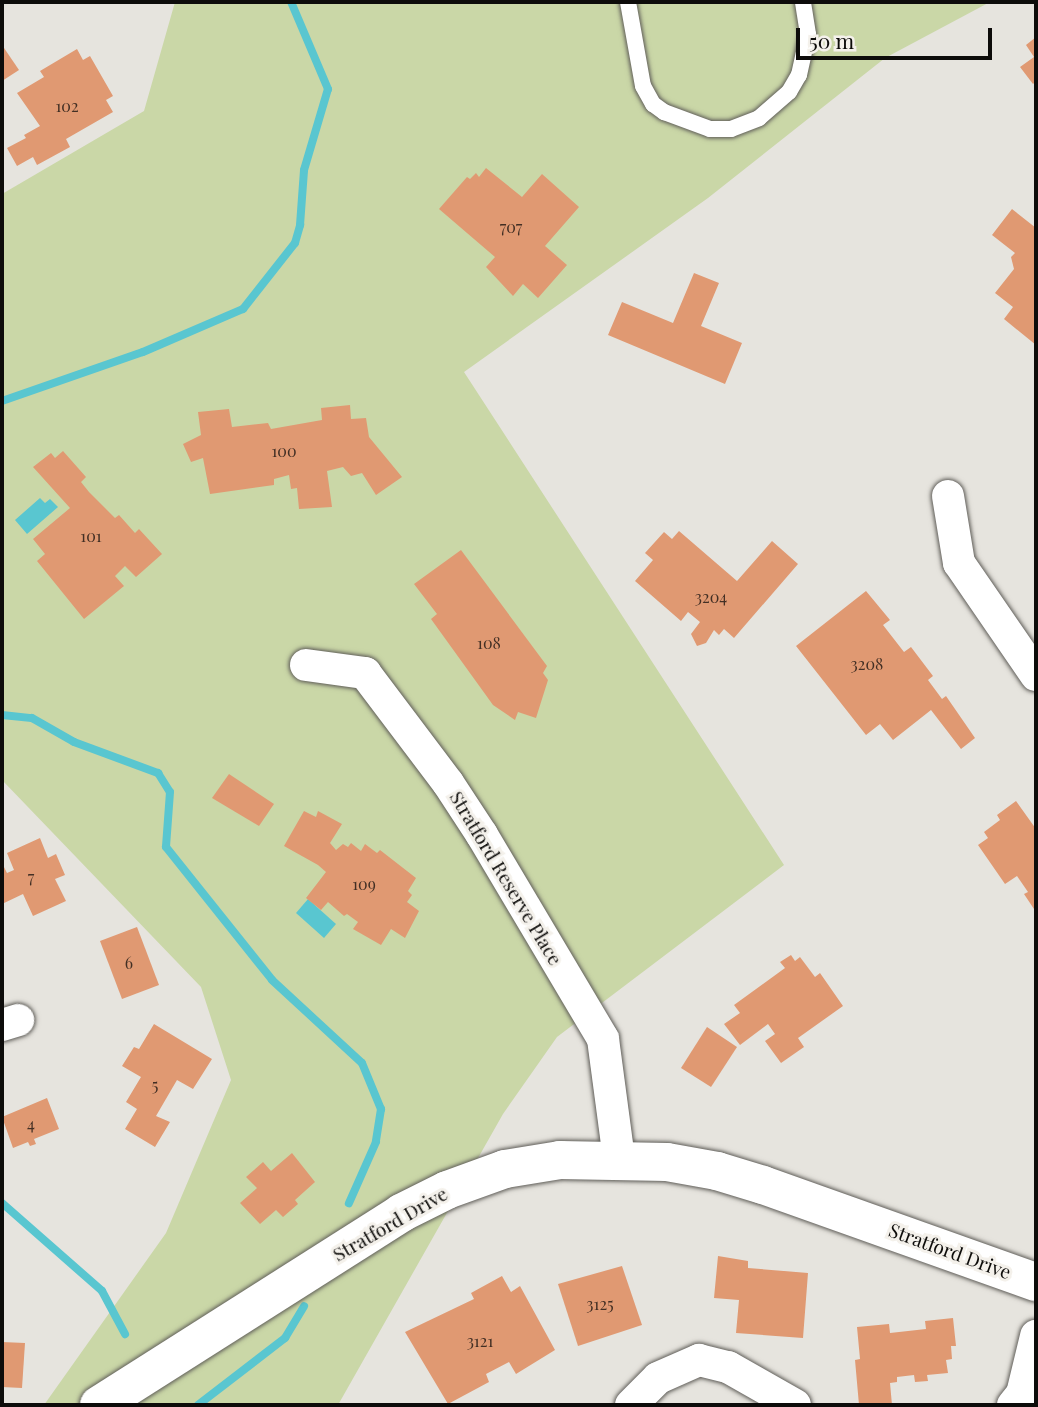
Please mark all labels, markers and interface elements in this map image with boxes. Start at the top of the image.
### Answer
scale bar [800,14,996,58]
text: 50 m [809,26,854,54]
house number: 102 [55,96,79,116]
house number: 707 [500,217,522,237]
house number: 100 [271,441,297,461]
house number: 101 [80,526,102,546]
house number: 3204 [695,587,727,607]
house number: 108 [477,633,501,653]
house number: 3208 [851,654,883,674]
street label: Stratford Reserve Place [445,787,567,969]
house number: 7 [28,867,34,887]
house number: 109 [352,874,376,894]
house number: 6 [125,953,133,973]
house number: 5 [152,1075,158,1095]
house number: 4 [27,1114,35,1134]
street label: Stratford Drive [329,1182,451,1266]
street label: Stratford Drive [886,1218,1014,1284]
house number: 3125 [586,1294,614,1314]
house number: 3121 [467,1331,493,1351]

